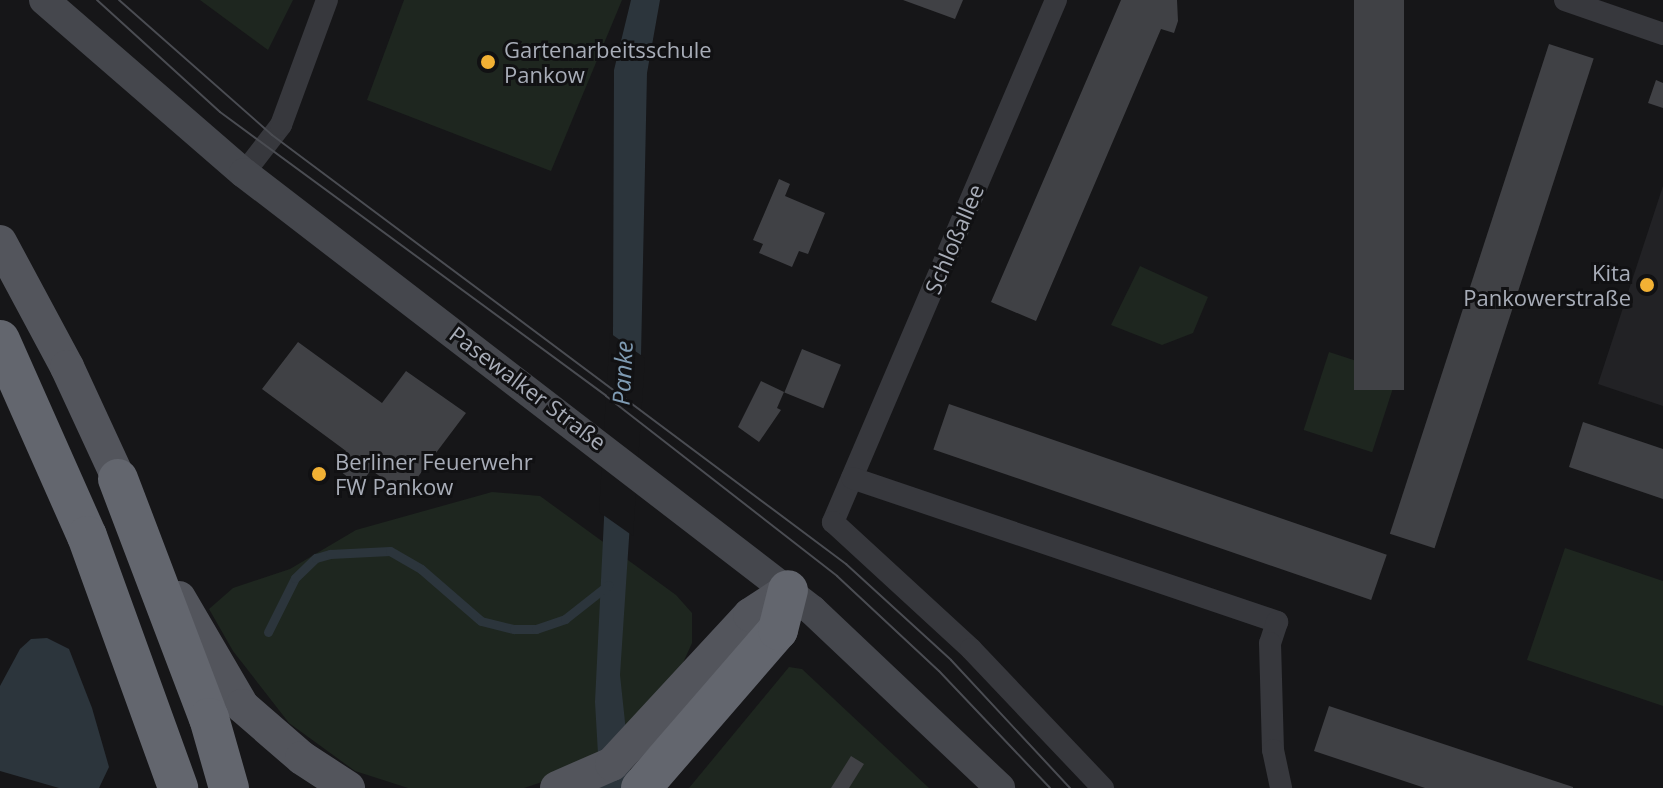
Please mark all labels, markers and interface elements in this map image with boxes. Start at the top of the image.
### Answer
place label: Gartenarbeitsschule Pankow [504,36,712,88]
marker: Gartenarbeitsschule Pankow [479,53,497,71]
street label: Schloßallee [919,180,989,298]
place label: Kita Pankowerstraße [1463,259,1631,310]
marker: Kita Pankowerstraße [1638,276,1656,294]
street label: Pasewalker Straße [445,321,611,455]
water label: Panke [606,340,638,406]
place label: Berliner Feuerwehr FW Pankow [335,448,533,500]
marker: Berliner Feuerwehr FW Pankow [310,465,328,483]

